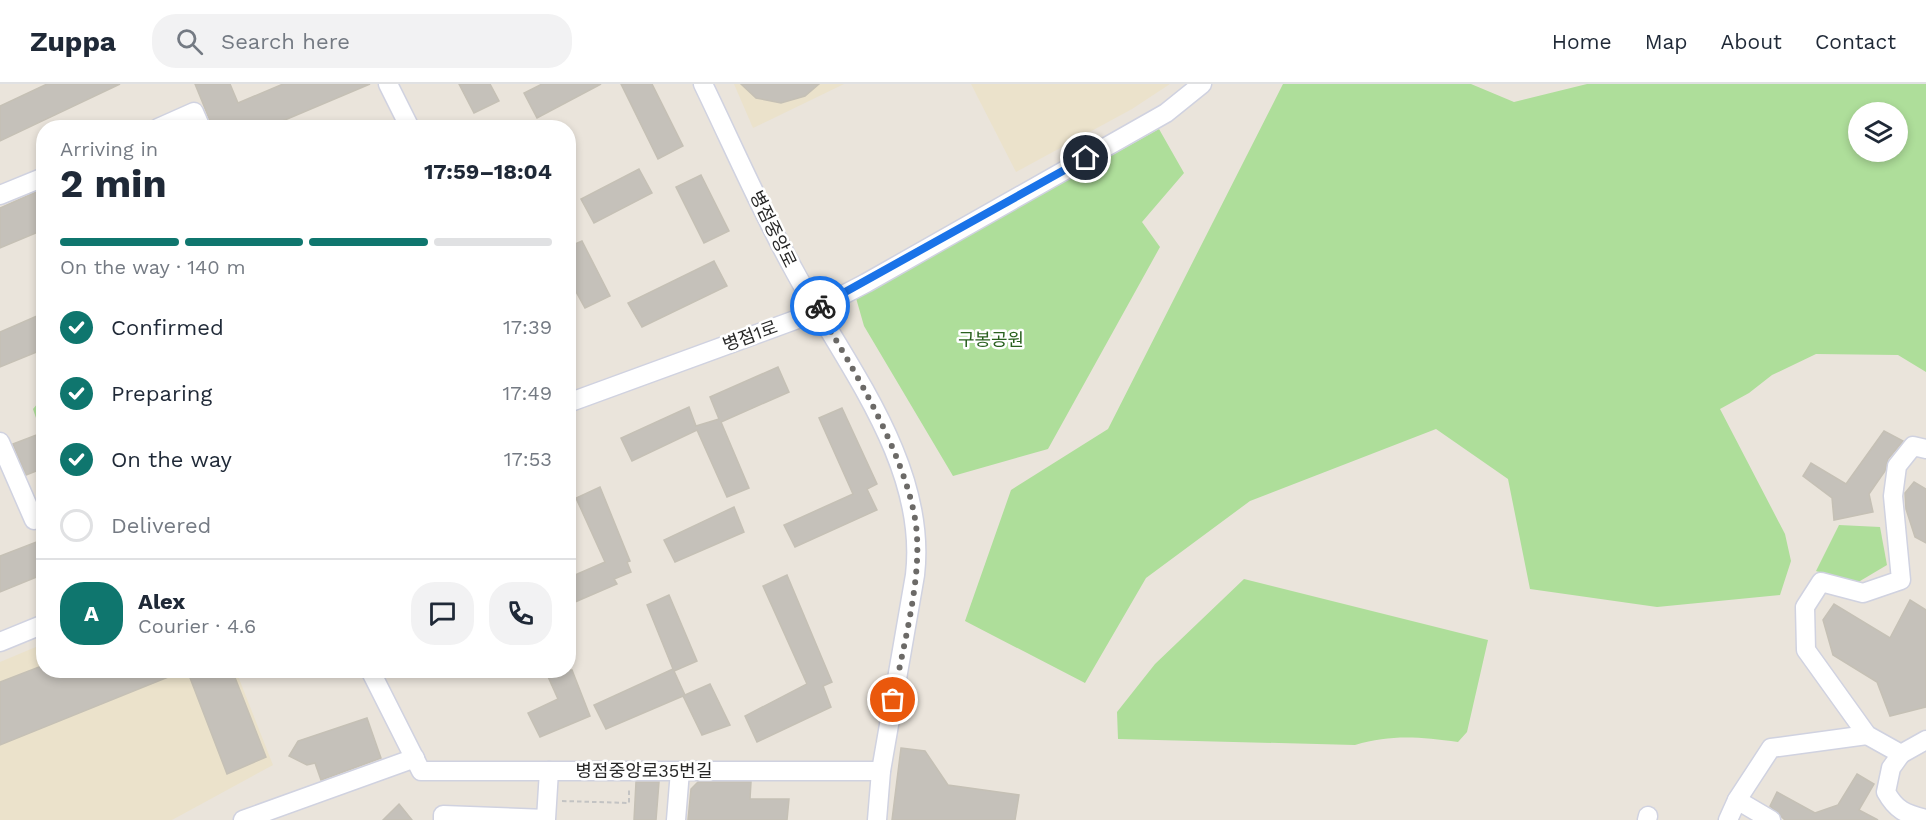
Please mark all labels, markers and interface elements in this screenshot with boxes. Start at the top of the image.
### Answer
search box [152,14,572,68]
text: Zuppa [30,25,116,58]
icon: search [173,25,206,58]
text: Search here [221,29,350,54]
text: Home [1552,29,1612,54]
text: Map [1645,29,1688,54]
text: About [1721,29,1782,54]
text: Contact [1815,29,1896,54]
map controls [1848,102,1908,162]
button: layers [1848,102,1908,162]
pin [1060,132,1111,183]
text: Arriving in [60,137,158,161]
icon: home [1069,141,1102,174]
text: 17:59–18:04 [424,159,552,184]
text: 2 min [60,161,167,206]
street label: 병점중앙로 [746,187,801,271]
text: On the way · 140 m [60,255,246,279]
courier [790,276,850,336]
icon: bike [804,290,837,323]
icon: check [60,311,93,344]
text: Confirmed [111,315,224,340]
text: 17:39 [503,315,552,339]
street label: 병점1로 [720,316,780,355]
park label: 구봉공원 [958,329,1024,350]
icon: check [60,377,93,410]
text: Preparing [111,381,212,406]
text: 17:49 [503,381,552,405]
icon: check [60,443,93,476]
text: On the way [111,447,232,472]
text: 17:53 [504,447,552,471]
text: Delivered [111,513,211,538]
button: chat [411,582,474,645]
button: phone [489,582,552,645]
text: Alex [138,589,185,614]
text: A [84,601,99,626]
text: Courier · 4.6 [138,614,256,638]
pin [867,674,918,725]
icon: bag [876,683,909,716]
street label: 병점중앙로35번길 [576,760,712,781]

